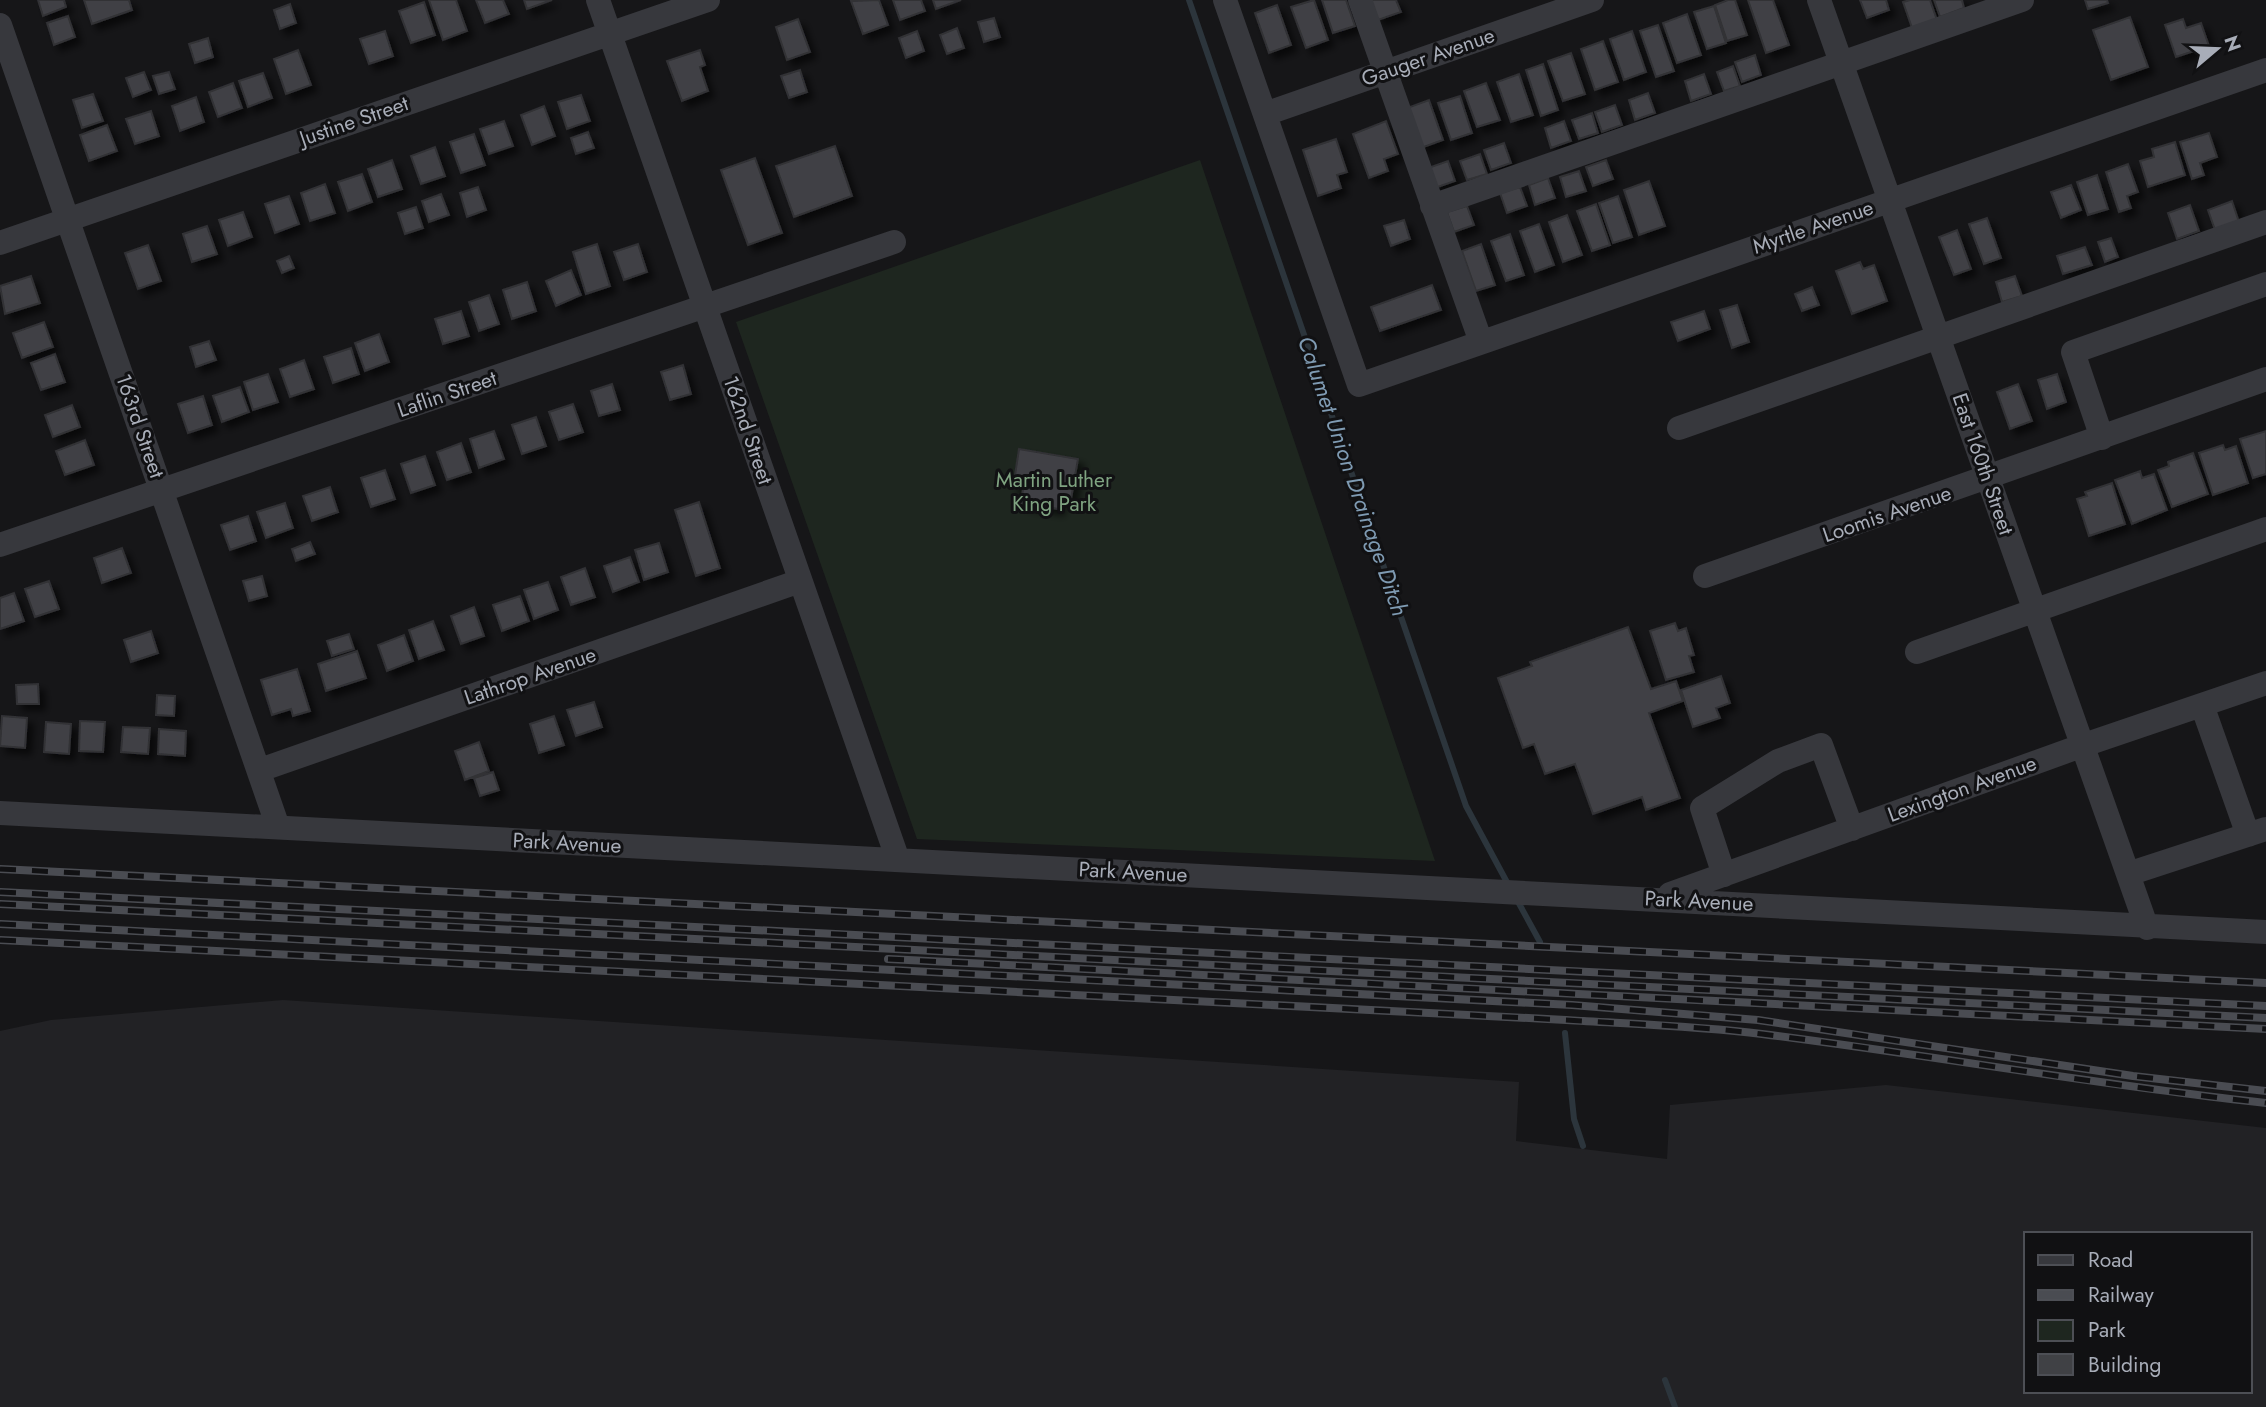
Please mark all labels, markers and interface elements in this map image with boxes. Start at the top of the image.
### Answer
north arrow [2182,14,2252,84]
street label: Gauger Avenue [1357,20,1499,94]
text: N [2217,32,2248,55]
street label: Justine Street [293,88,412,155]
street label: Myrtle Avenue [1749,192,1878,262]
water label: Calumet Union Drainage Ditch [1289,331,1417,621]
street label: Laflin Street [393,363,501,425]
street label: 163rd Street [108,370,172,482]
street label: 162nd Street [715,372,781,488]
street label: East 160th Street [1945,389,2021,539]
park label: Martin Luther King Park [996,465,1113,519]
street label: Loomis Avenue [1819,478,1956,550]
street label: Lathrop Avenue [460,639,600,713]
street label: Lexington Avenue [1883,748,2041,830]
street label: Park Avenue [512,825,622,861]
street label: Park Avenue [1078,854,1188,890]
street label: Park Avenue [1644,883,1754,919]
legend [2024,1232,2252,1393]
text: Road [2088,1245,2133,1275]
text: Railway [2088,1280,2154,1310]
text: Park [2088,1315,2126,1345]
text: Building [2088,1350,2161,1380]

